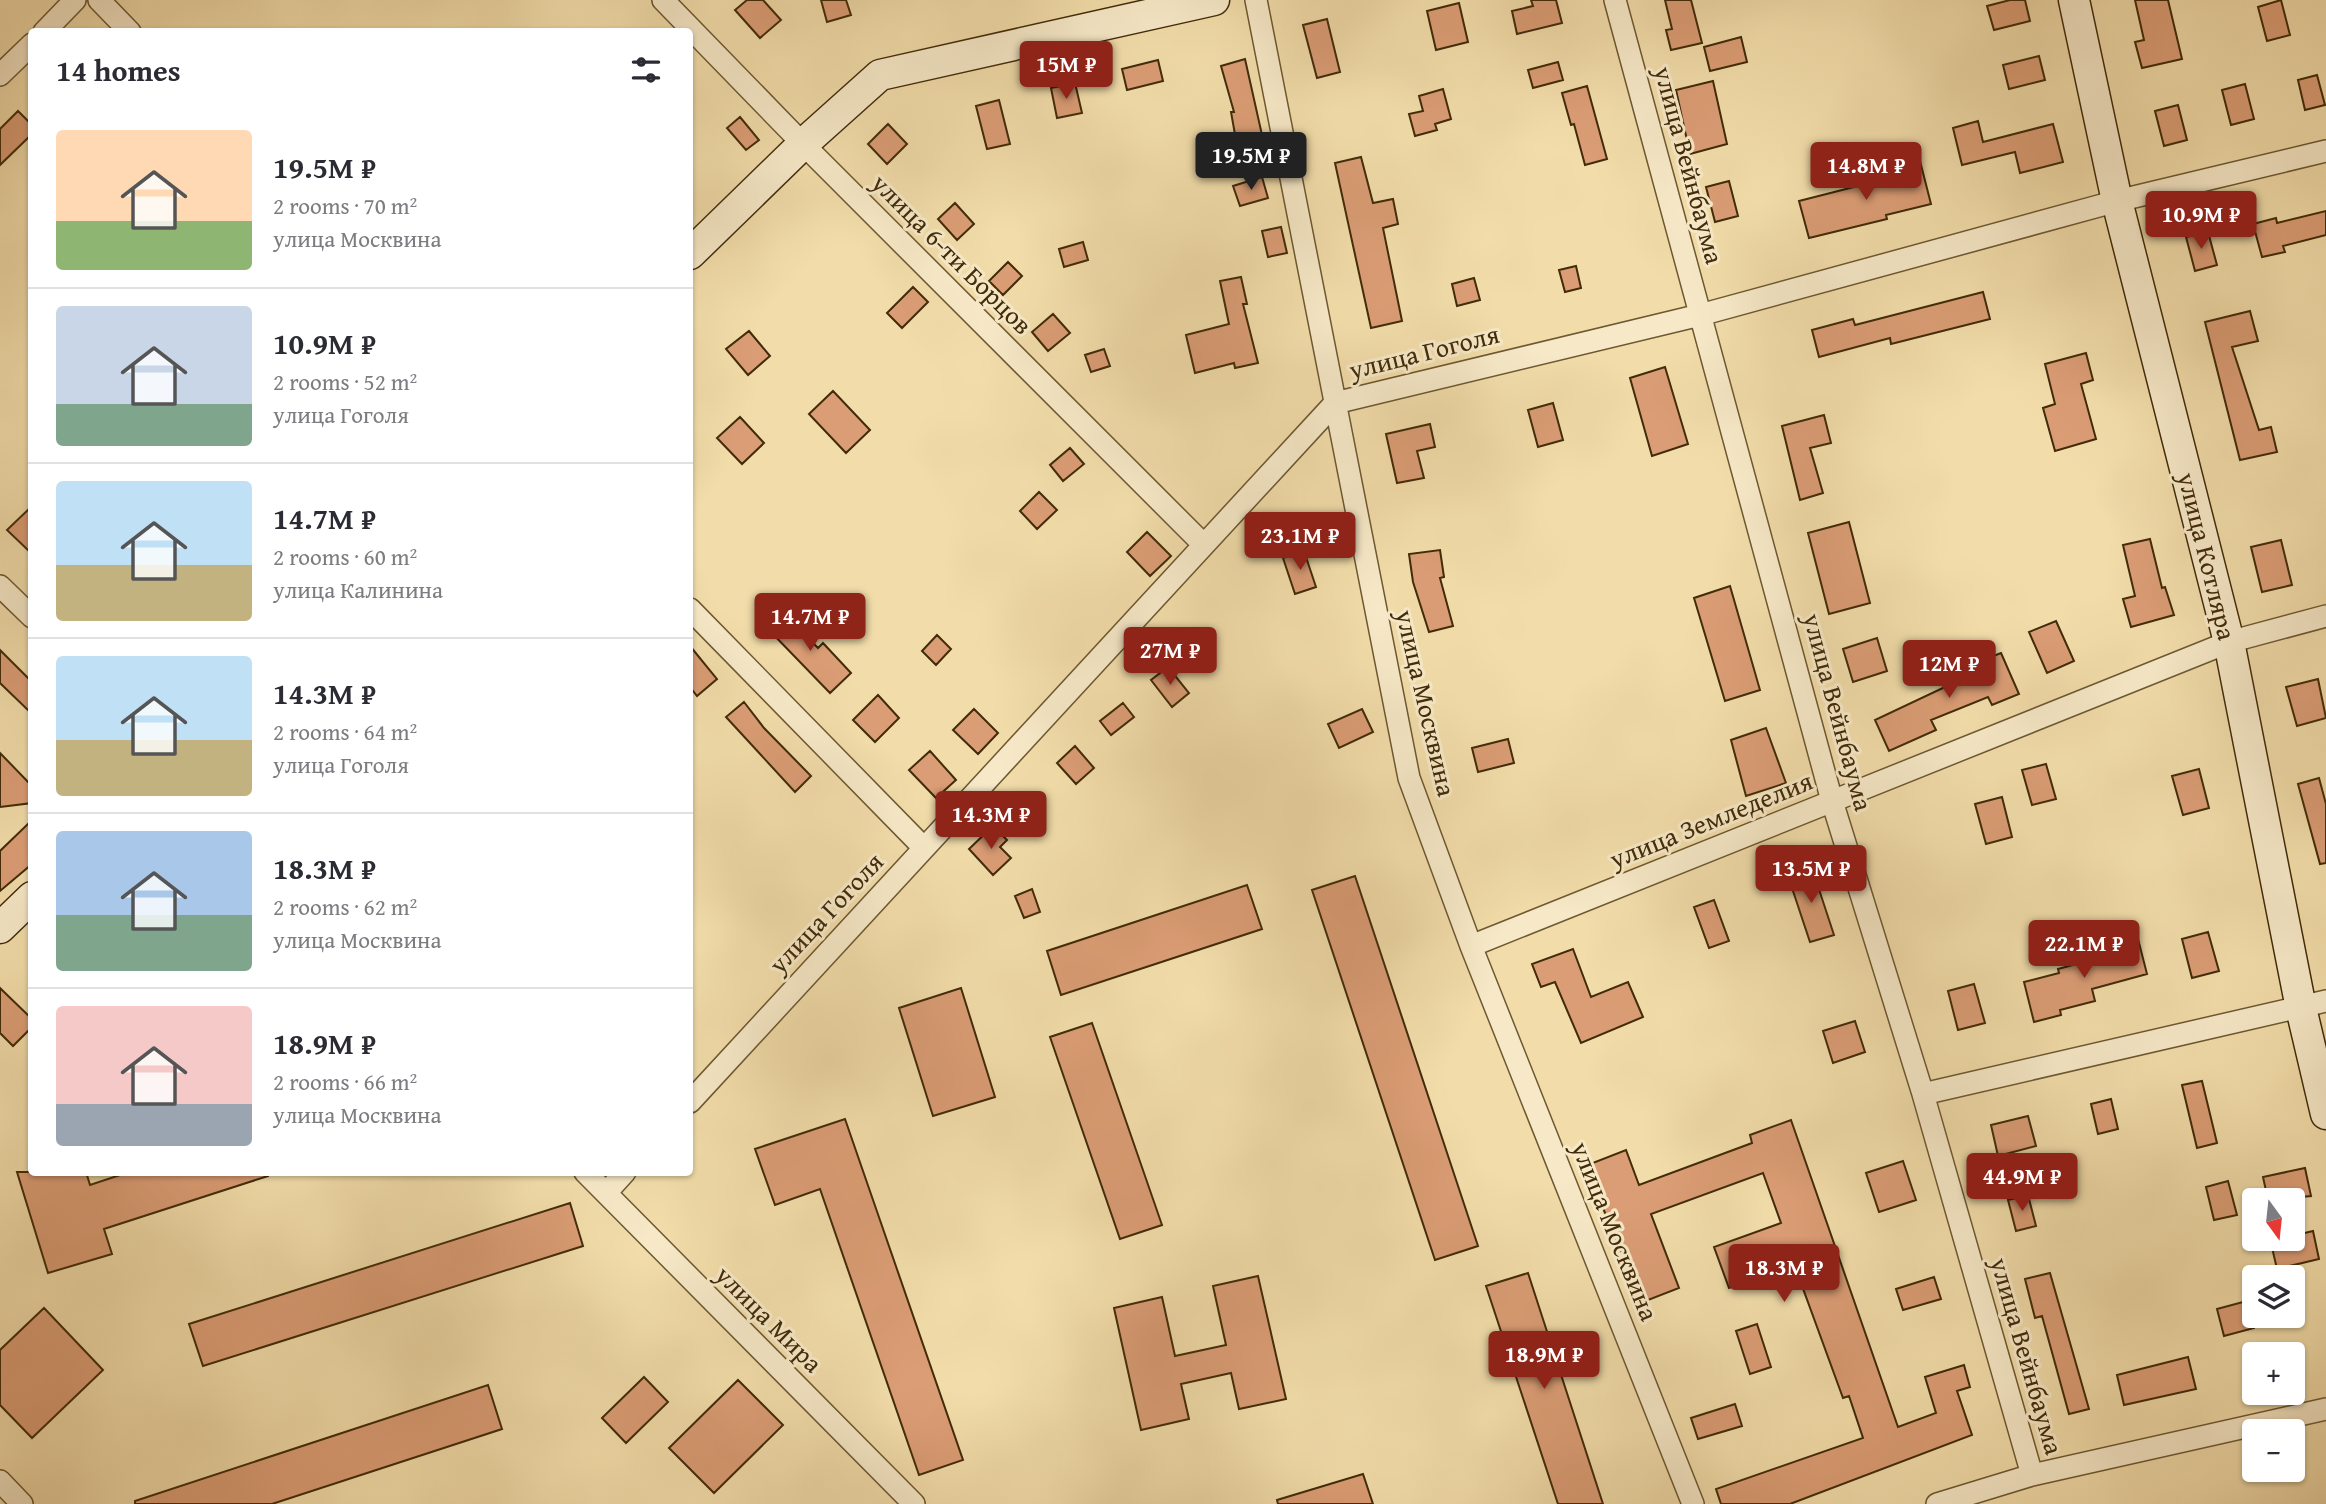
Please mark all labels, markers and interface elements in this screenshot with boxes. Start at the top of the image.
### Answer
pin: 15M ₽ [1017,42,1115,101]
text: 15M ₽ [1036,47,1096,80]
text: 14 homes [56,48,181,92]
icon: filters [627,51,665,89]
street label: улица Вейнбаума [1644,61,1735,269]
pin: 19.5M ₽ [1186,132,1316,192]
text: 19.5M ₽ [1211,138,1291,171]
pin: 14.8M ₽ [1801,142,1931,202]
text: 19.5M ₽ [273,145,376,189]
text: 14.8M ₽ [1826,148,1906,181]
icon: home [112,158,196,242]
street label: улица 6-ти Борцов [862,164,1042,343]
text: 2 rooms · 70 m² [273,189,417,222]
pin: 10.9M ₽ [2136,191,2266,251]
text: 10.9M ₽ [2161,197,2241,230]
text: улица Москвина [273,222,441,255]
street label: улица Гоголя [1344,314,1503,389]
text: 10.9M ₽ [273,321,376,365]
icon: home [112,334,196,418]
text: 2 rooms · 52 m² [273,365,417,398]
text: улица Гоголя [273,398,409,431]
street label: улица Котляра [2168,467,2247,644]
text: 14.7M ₽ [273,496,376,540]
icon: home [112,509,196,593]
pin: 23.1M ₽ [1235,512,1365,572]
text: 23.1M ₽ [1260,518,1340,551]
text: 2 rooms · 60 m² [273,540,417,573]
text: улица Калинина [273,573,443,606]
pin: 14.7M ₽ [745,594,875,653]
text: 14.7M ₽ [770,599,850,632]
street label: улица Москвина [1386,605,1467,801]
street label: улица Вейнбаума [1793,608,1884,816]
pin: 27M ₽ [1121,628,1219,687]
text: 27M ₽ [1140,633,1200,666]
pin: 12M ₽ [1900,640,1998,700]
text: 12M ₽ [1919,646,1979,679]
text: 14.3M ₽ [273,671,376,715]
icon: home [112,684,196,768]
text: 2 rooms · 64 m² [273,715,417,748]
text: улица Гоголя [273,748,409,781]
street label: улица Земледелия [1602,761,1818,878]
pin: 14.3M ₽ [926,792,1056,851]
text: 14.3M ₽ [951,797,1031,830]
street label: улица Гоголя [758,843,892,983]
text: 18.3M ₽ [273,846,376,890]
pin: 13.5M ₽ [1746,846,1876,905]
text: 13.5M ₽ [1771,851,1851,884]
icon: home [112,859,196,943]
text: 2 rooms · 62 m² [273,890,417,923]
pin: 22.1M ₽ [2019,920,2149,980]
text: улица Москвина [273,923,441,956]
text: 22.1M ₽ [2044,926,2124,959]
text: 18.9M ₽ [273,1021,376,1065]
icon: home [112,1034,196,1118]
text: 2 rooms · 66 m² [273,1065,417,1098]
text: улица Москвина [273,1098,441,1131]
street label: улица Москвина [1561,1134,1669,1327]
pin: 44.9M ₽ [1957,1154,2087,1213]
text: 44.9M ₽ [1982,1159,2062,1192]
north arrow [2242,1188,2305,1251]
map controls [2242,1188,2305,1482]
pin: 18.3M ₽ [1719,1244,1849,1304]
text: 18.3M ₽ [1744,1250,1824,1283]
street label: улица Вейнбаума [1980,1252,2074,1460]
street label: улица Мира [706,1255,832,1382]
button: layers [2242,1265,2305,1328]
pin: 18.9M ₽ [1479,1332,1609,1391]
text: 18.9M ₽ [1504,1337,1584,1370]
button: + [2242,1342,2305,1405]
button: − [2242,1419,2305,1482]

